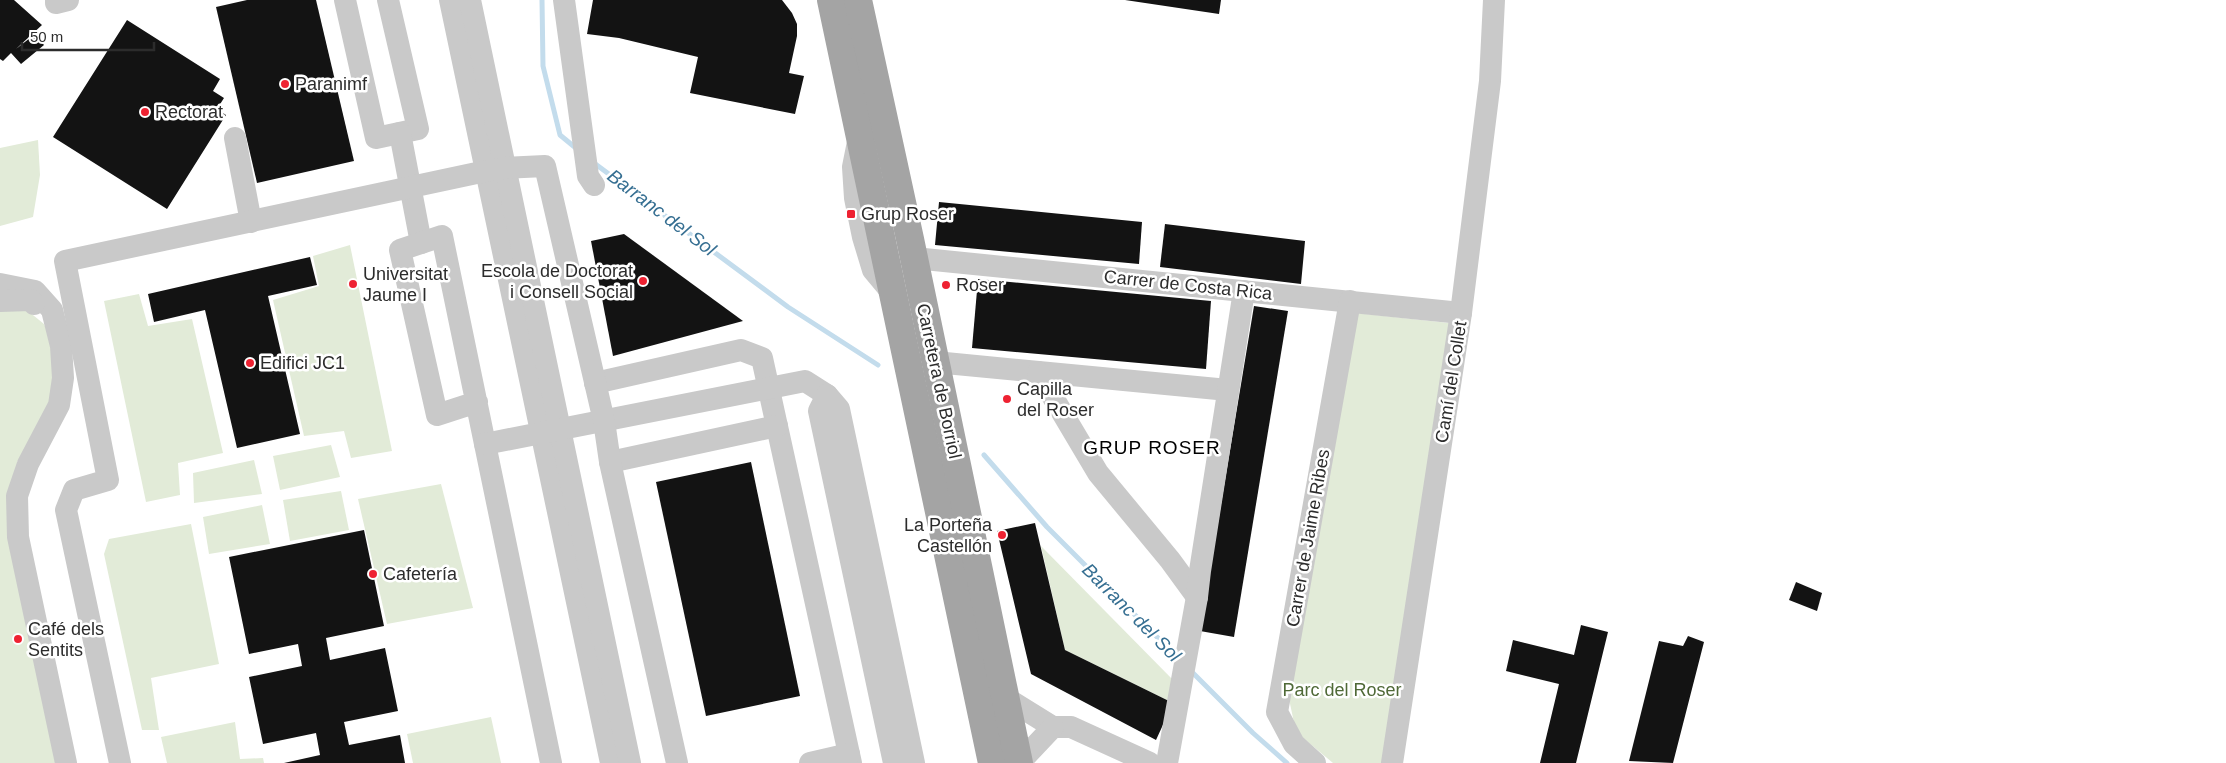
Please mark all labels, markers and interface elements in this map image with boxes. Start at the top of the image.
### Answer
scale bar [22,20,155,52]
text: 50 m [30,28,63,45]
place label: Paranimf [295,74,368,94]
marker: Paranimf [279,78,291,90]
place label: Rectorat [155,102,223,122]
marker: Rectorat [139,106,151,118]
water label: Barranc del Sol [604,165,721,260]
place label: Grup Roser [861,204,954,224]
marker: Grup Roser [845,208,857,220]
place label: Escola de Doctorat i Consell Social [481,261,633,302]
place label: Universitat Jaume I [363,264,448,305]
street label: Carrer de Costa Rica [1103,266,1274,304]
marker: Escola de Doctorat i Consell Social [637,275,649,287]
place label: Roser [956,275,1004,295]
marker: Universitat Jaume I [347,278,359,290]
marker: Roser [940,279,952,291]
street label: Carretera de Borriol [913,302,965,460]
street label: Camí del Collet [1431,320,1471,444]
place label: Edifici JC1 [260,353,345,373]
marker: Edifici JC1 [244,357,256,369]
place label: Capilla del Roser [1017,379,1094,420]
marker: Capilla del Roser [1001,393,1013,405]
district label: GRUP ROSER [1083,437,1221,458]
street label: Carrer de Jaime Ribes [1283,448,1333,628]
place label: La Porteña Castellón [904,515,993,556]
marker: La Porteña Castellón [996,529,1008,541]
water label: Barranc del Sol [1078,559,1186,666]
place label: Cafetería [383,564,458,584]
marker: Cafetería [367,568,379,580]
place label: Café dels Sentits [28,619,104,660]
marker: Café dels Sentits [12,633,24,645]
park label: Parc del Roser [1282,680,1402,700]

